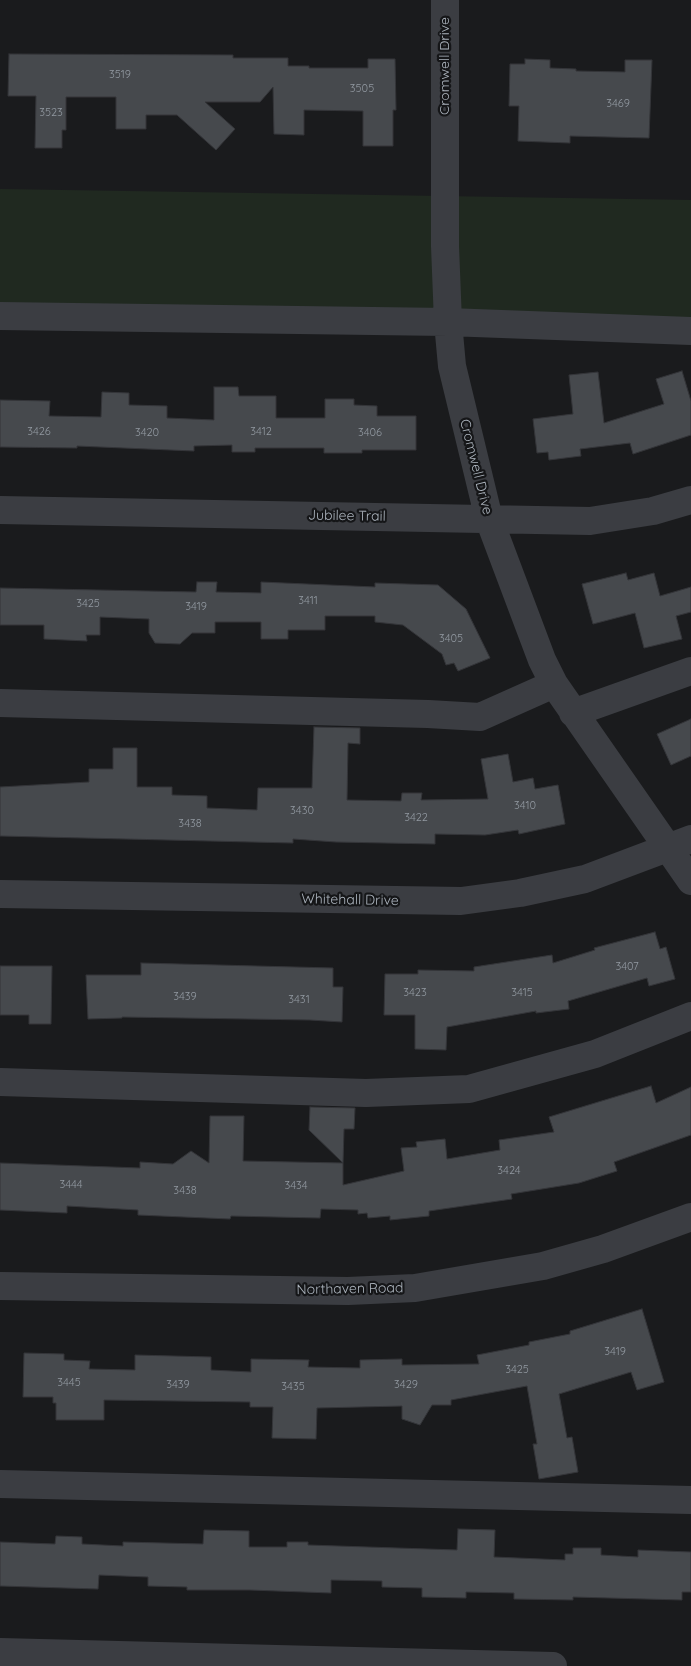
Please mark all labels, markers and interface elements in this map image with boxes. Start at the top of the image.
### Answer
street label: Cromwell Drive [437,17,453,115]
house number: 3519 [109,68,131,82]
house number: 3505 [350,82,374,96]
house number: 3469 [606,97,630,111]
house number: 3523 [39,106,63,120]
street label: Cromwell Drive [456,417,496,517]
house number: 3426 [27,425,51,439]
house number: 3412 [250,425,272,439]
house number: 3420 [135,426,159,440]
house number: 3406 [358,426,382,440]
street label: Jubilee Trail [308,507,386,525]
house number: 3411 [298,594,318,608]
house number: 3425 [76,597,100,611]
house number: 3419 [185,600,207,614]
house number: 3405 [439,632,463,646]
house number: 3410 [514,799,536,813]
house number: 3430 [290,804,314,818]
house number: 3422 [404,811,428,825]
house number: 3438 [178,817,202,831]
street label: Whitehall Drive [301,891,399,909]
house number: 3407 [615,960,639,974]
house number: 3423 [403,986,427,1000]
house number: 3415 [511,986,533,1000]
house number: 3439 [173,990,197,1004]
house number: 3431 [288,993,310,1007]
house number: 3424 [497,1164,521,1178]
house number: 3444 [59,1178,83,1192]
house number: 3434 [284,1179,308,1193]
house number: 3438 [173,1184,197,1198]
street label: Northaven Road [296,1280,404,1298]
house number: 3419 [604,1345,626,1359]
house number: 3425 [505,1363,529,1377]
house number: 3445 [57,1376,81,1390]
house number: 3439 [166,1378,190,1392]
house number: 3429 [394,1378,418,1392]
house number: 3435 [281,1380,305,1394]

